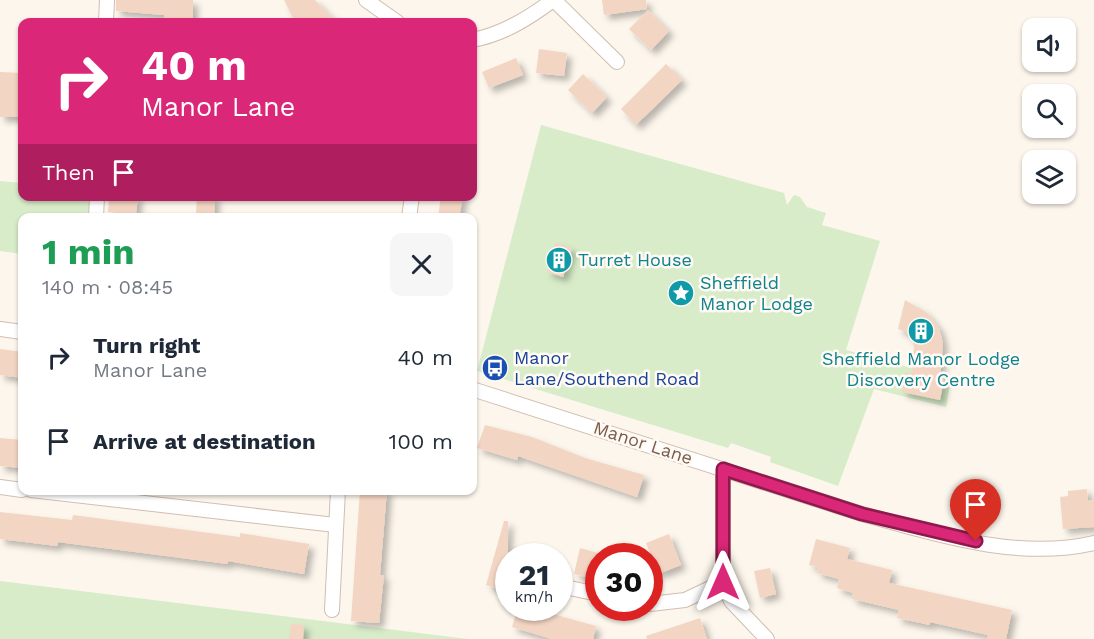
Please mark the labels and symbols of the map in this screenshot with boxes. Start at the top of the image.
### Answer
building icon: Turret House [544,245,574,275]
place label: Turret House [578,249,692,270]
place label: Sheffield Manor Lodge [700,272,813,314]
place icon: Sheffield Manor Lodge [666,278,696,308]
building icon: Sheffield Manor Lodge Discovery Centre [906,316,936,346]
place label: Manor Lane/Southend Road [514,347,699,389]
place label: Sheffield Manor Lodge Discovery Centre [822,348,1020,390]
bus stop icon: Manor Lane/Southend Road [480,353,510,383]
street label: Manor Lane [591,417,695,468]
pin [950,479,1001,541]
speed limit sign: 30 [585,543,663,621]
position arrow [691,550,755,614]

